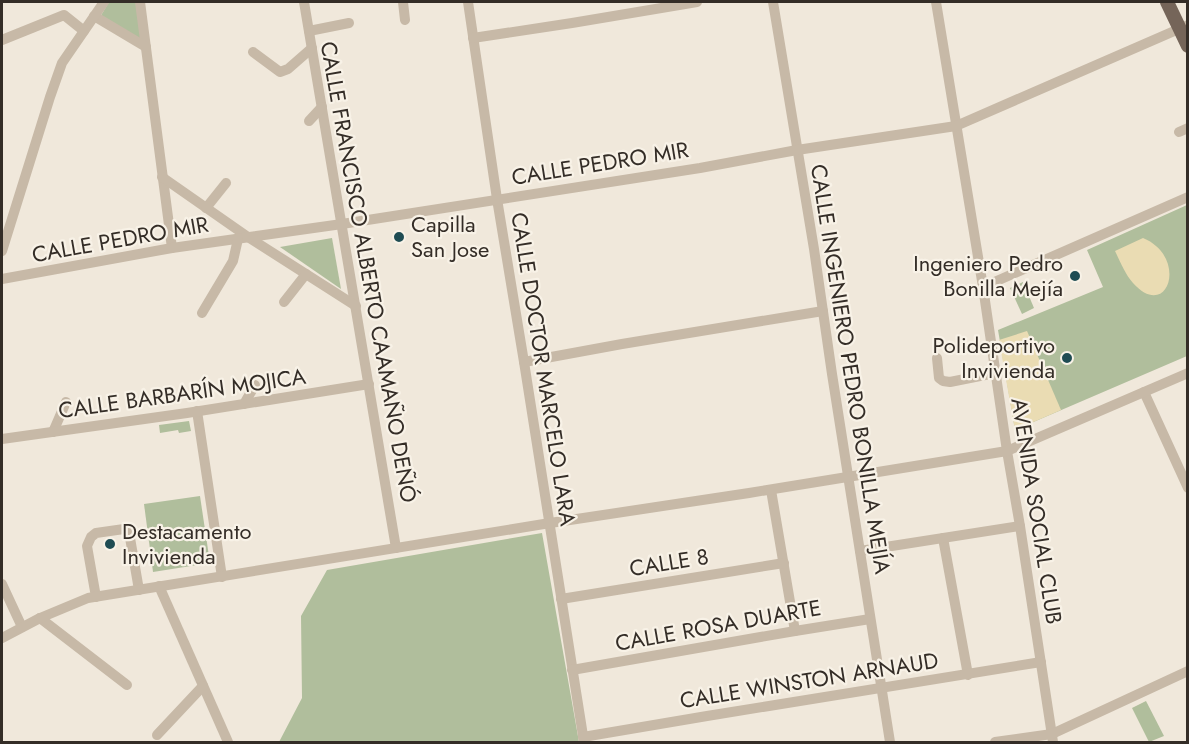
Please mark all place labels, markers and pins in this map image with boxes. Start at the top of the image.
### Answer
place label: Capilla San Jose [411,208,489,265]
marker: Capilla San Jose [392,230,406,244]
place label: Ingeniero Pedro Bonilla Mejía [913,247,1063,304]
marker: Ingeniero Pedro Bonilla Mejía [1068,269,1082,283]
place label: Polideportivo Invivienda [932,329,1055,386]
marker: Polideportivo Invivienda [1060,351,1074,365]
place label: Destacamento Invivienda [122,515,251,572]
marker: Destacamento Invivienda [103,537,117,551]

